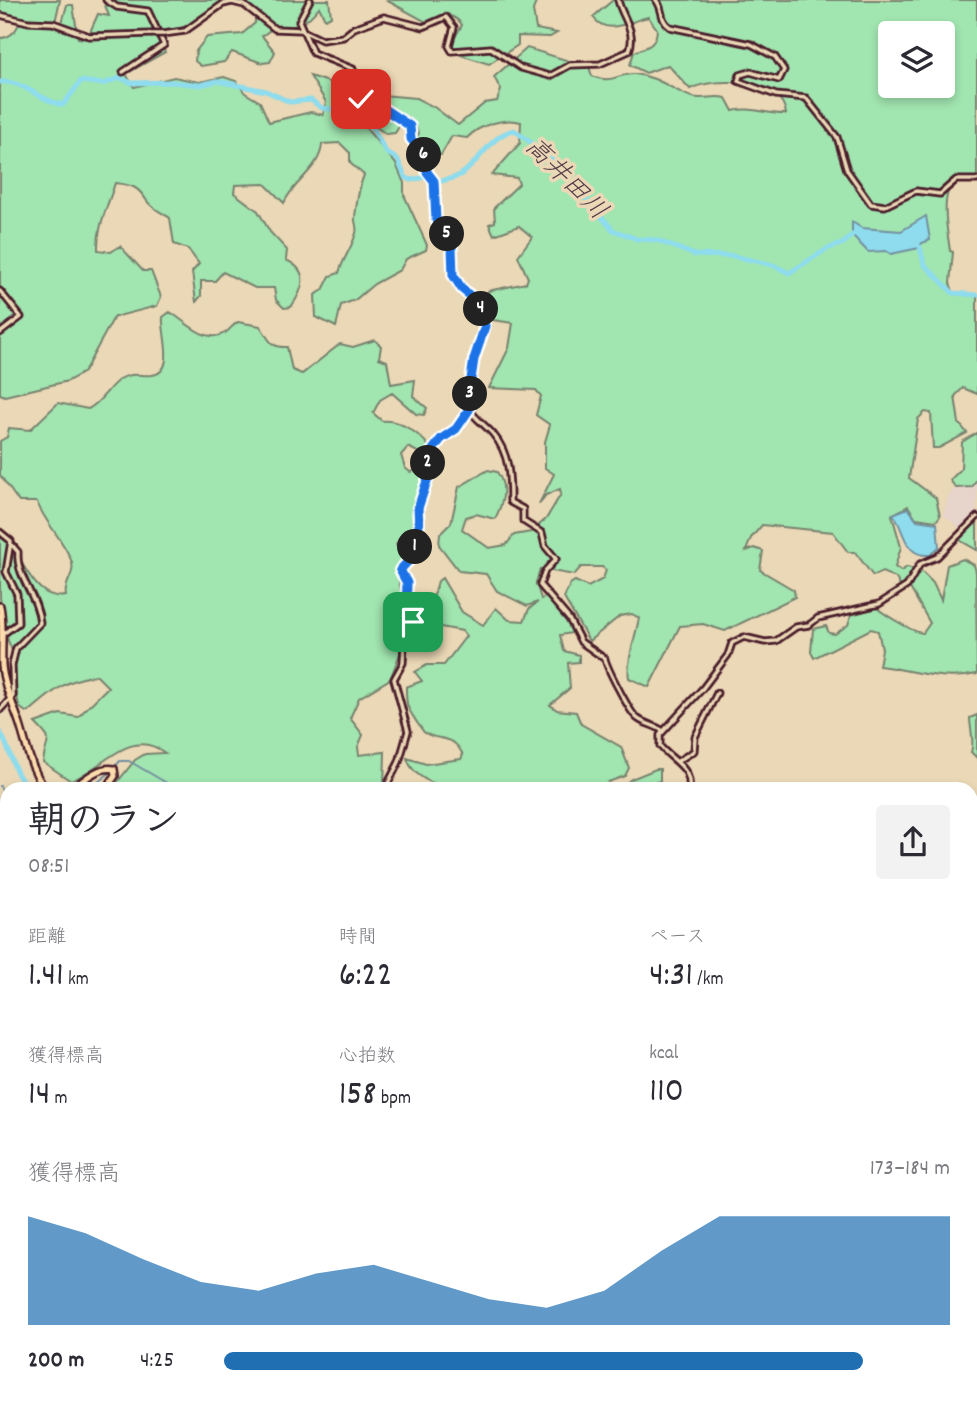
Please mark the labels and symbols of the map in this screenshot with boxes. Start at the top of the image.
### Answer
pin [331,69,391,129]
water label: 高井田川 [515,130,615,230]
pin: 6 [406,138,442,172]
pin: 5 [430,216,464,252]
pin: 4 [463,292,498,326]
pin: 3 [452,376,488,412]
pin: 2 [410,446,446,480]
pin: 1 [398,530,432,564]
pin [383,592,443,652]

